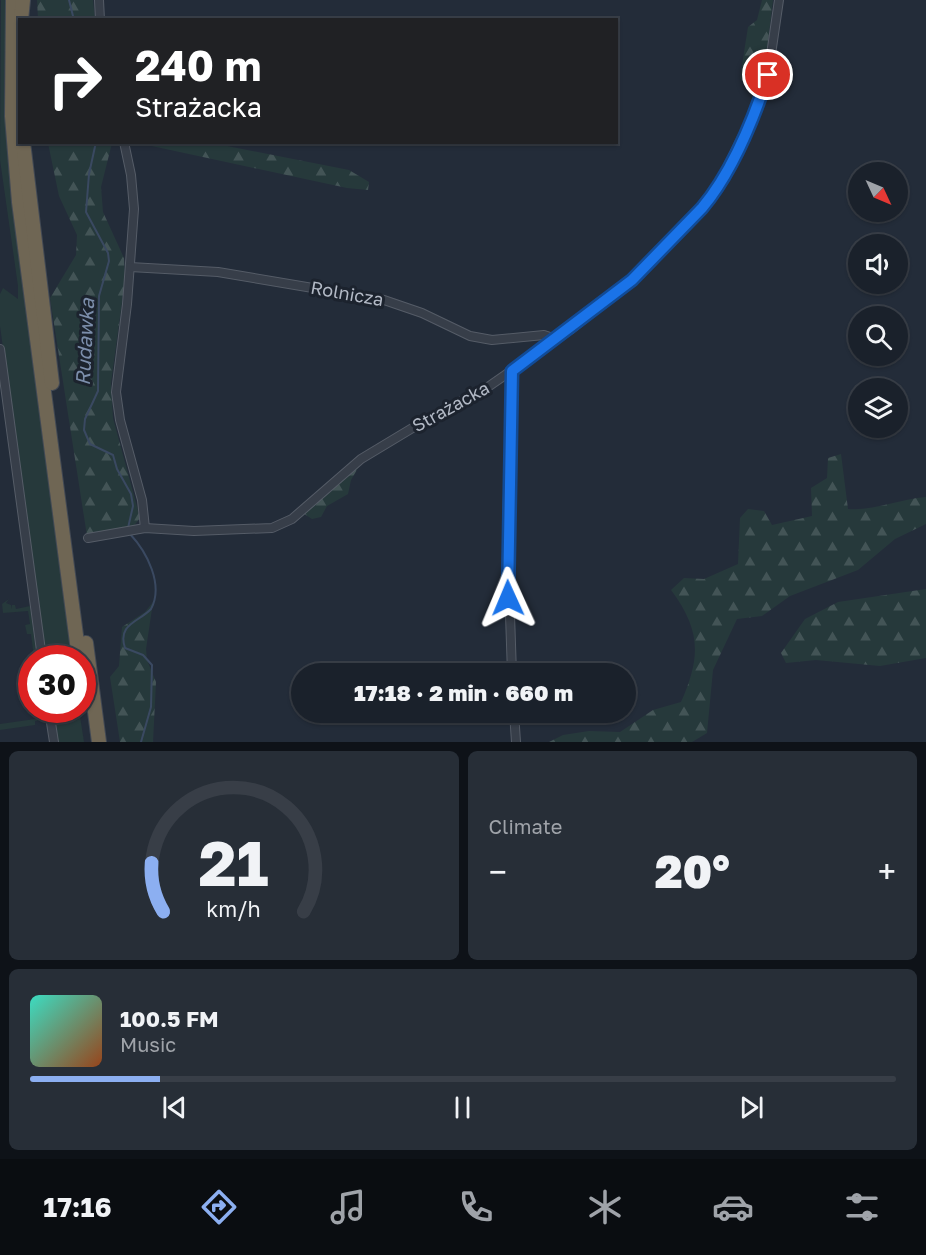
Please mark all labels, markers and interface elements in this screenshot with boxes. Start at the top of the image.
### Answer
text: 240 m [135,40,261,90]
icon: right [36,42,114,120]
pin [742,49,793,100]
icon: arrive [751,58,784,91]
text: Strażacka [135,91,262,123]
north arrow [848,162,908,222]
map controls [848,162,908,438]
button: sound [848,234,908,294]
street label: Rolnicza [309,276,385,310]
water label: Rudawka [70,297,98,386]
button: search [848,306,908,366]
street label: Strażacka [408,376,493,436]
button: layers [848,378,908,438]
position arrow [476,566,540,630]
speed limit sign: 30 [18,645,96,723]
text: 17:18 · 2 min · 660 m [354,679,573,706]
text: Climate [489,814,562,838]
text: 21 [199,825,269,900]
text: 20° [655,844,730,898]
text: − [489,852,507,891]
text: + [878,852,896,891]
text: km/h [206,897,261,923]
text: 100.5 FM [120,1005,219,1032]
text: Music [120,1032,176,1056]
icon: previous [158,1091,191,1124]
icon: pause [446,1091,479,1124]
icon: next [735,1091,768,1124]
icon: directions [198,1186,240,1228]
icon: music [327,1186,369,1228]
icon: phone [455,1186,497,1228]
icon: climate [584,1186,626,1228]
icon: car [712,1186,754,1228]
icon: filters [841,1186,883,1228]
text: 17:16 [43,1191,112,1223]

